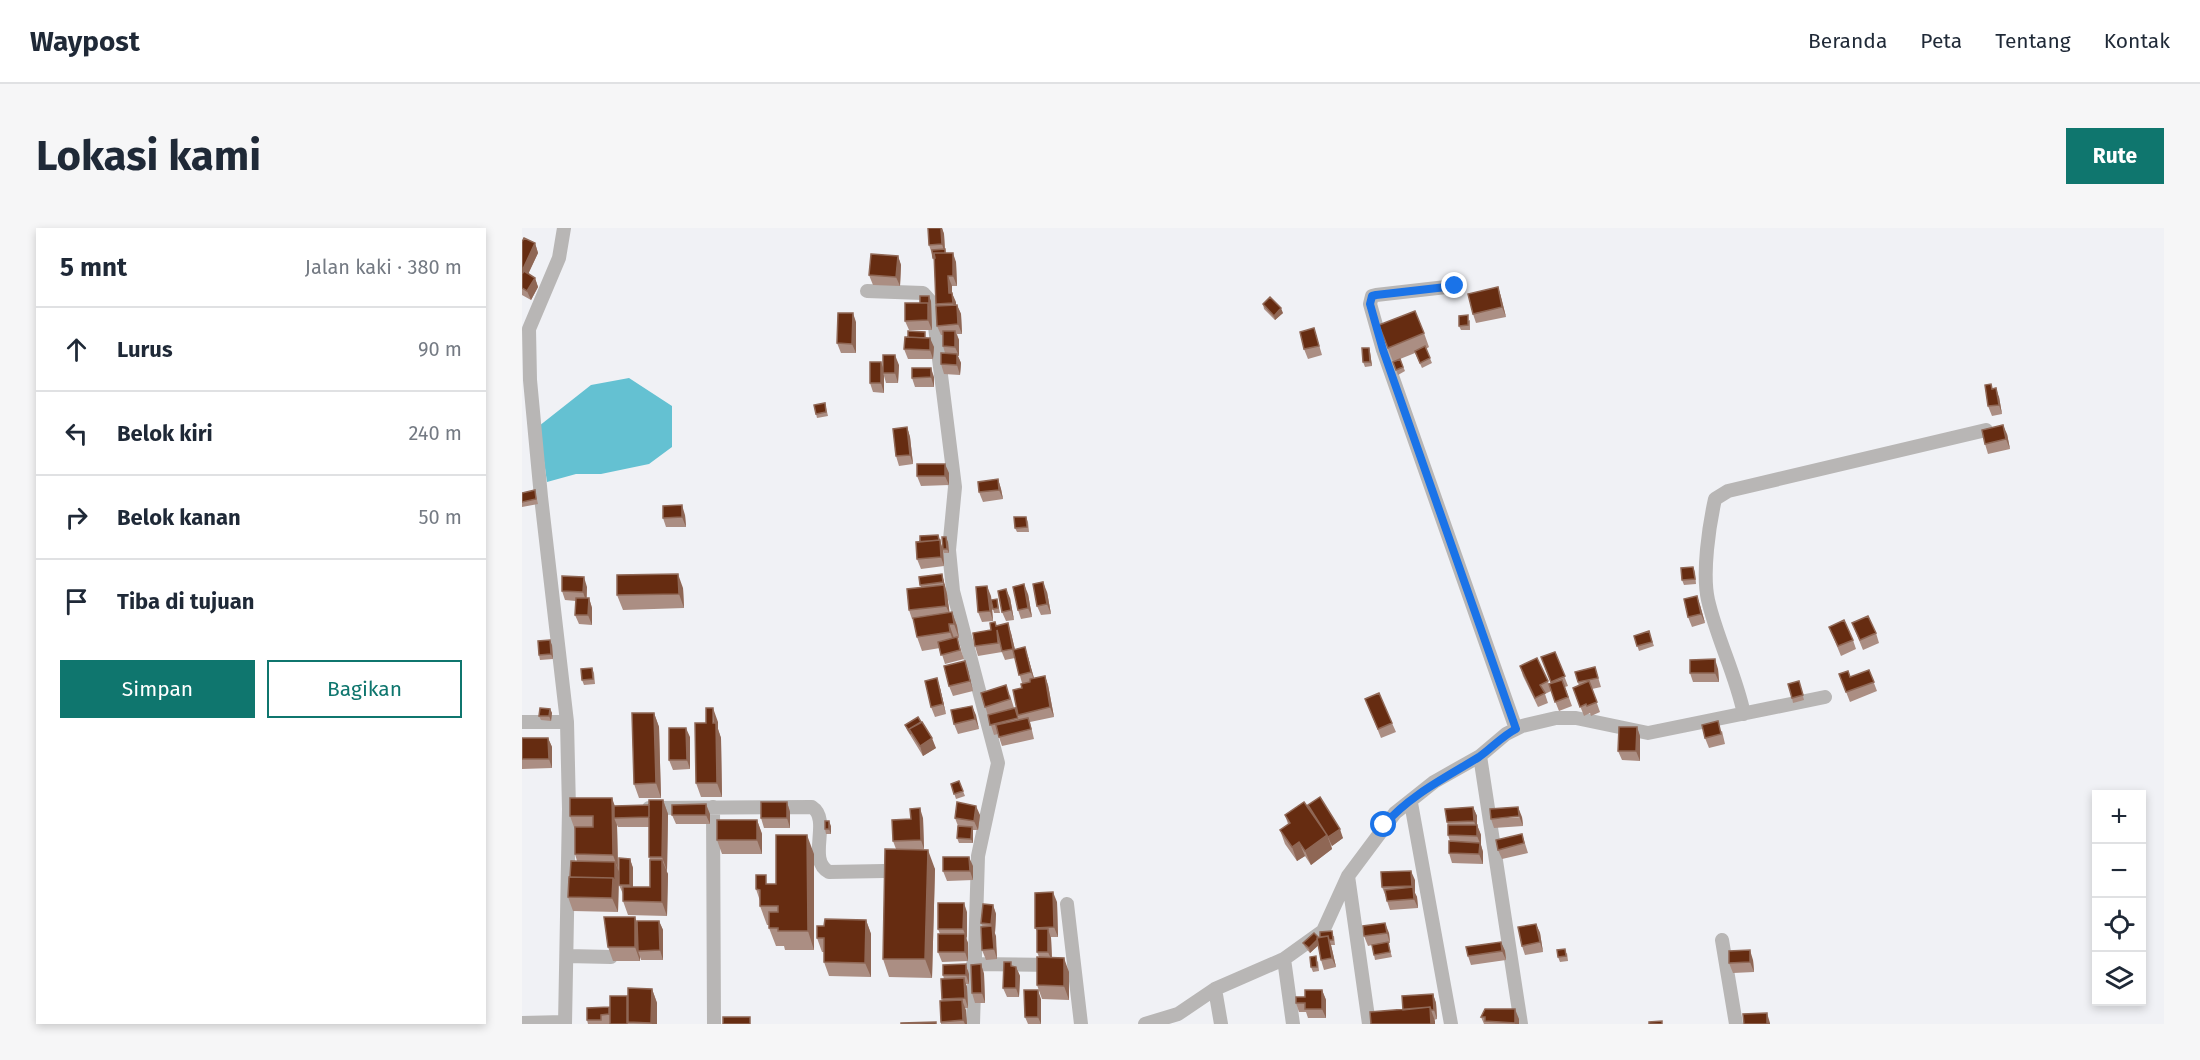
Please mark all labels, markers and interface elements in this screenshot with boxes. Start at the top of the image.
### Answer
text: Waypost [30,25,140,58]
text: Beranda [1808,28,1887,54]
text: Peta [1920,28,1962,54]
text: Tentang [1995,28,2071,54]
text: Kontak [2104,28,2170,54]
button: Rute [2066,128,2164,184]
text: Lokasi kami [36,131,261,181]
text: 5 mnt [60,252,127,283]
text: Jalan kaki · 380 m [305,255,462,279]
route end [1441,272,1467,298]
icon: ahead [60,333,93,366]
text: Lurus [117,336,173,363]
text: 90 m [418,337,462,361]
icon: left [60,417,93,450]
text: Belok kiri [117,420,213,447]
text: 240 m [408,421,462,445]
icon: right [60,501,93,534]
text: Belok kanan [117,504,241,531]
text: 50 m [418,505,462,529]
icon: arrive [60,585,93,618]
text: Tiba di tujuan [117,588,254,615]
button: Simpan [60,660,255,718]
button: Bagikan [267,660,462,718]
map controls [2092,790,2146,1006]
button: + [2092,790,2146,844]
route start [1370,811,1396,837]
button: − [2092,844,2146,898]
button: locate [2092,898,2146,952]
button: layers [2092,952,2146,1006]

